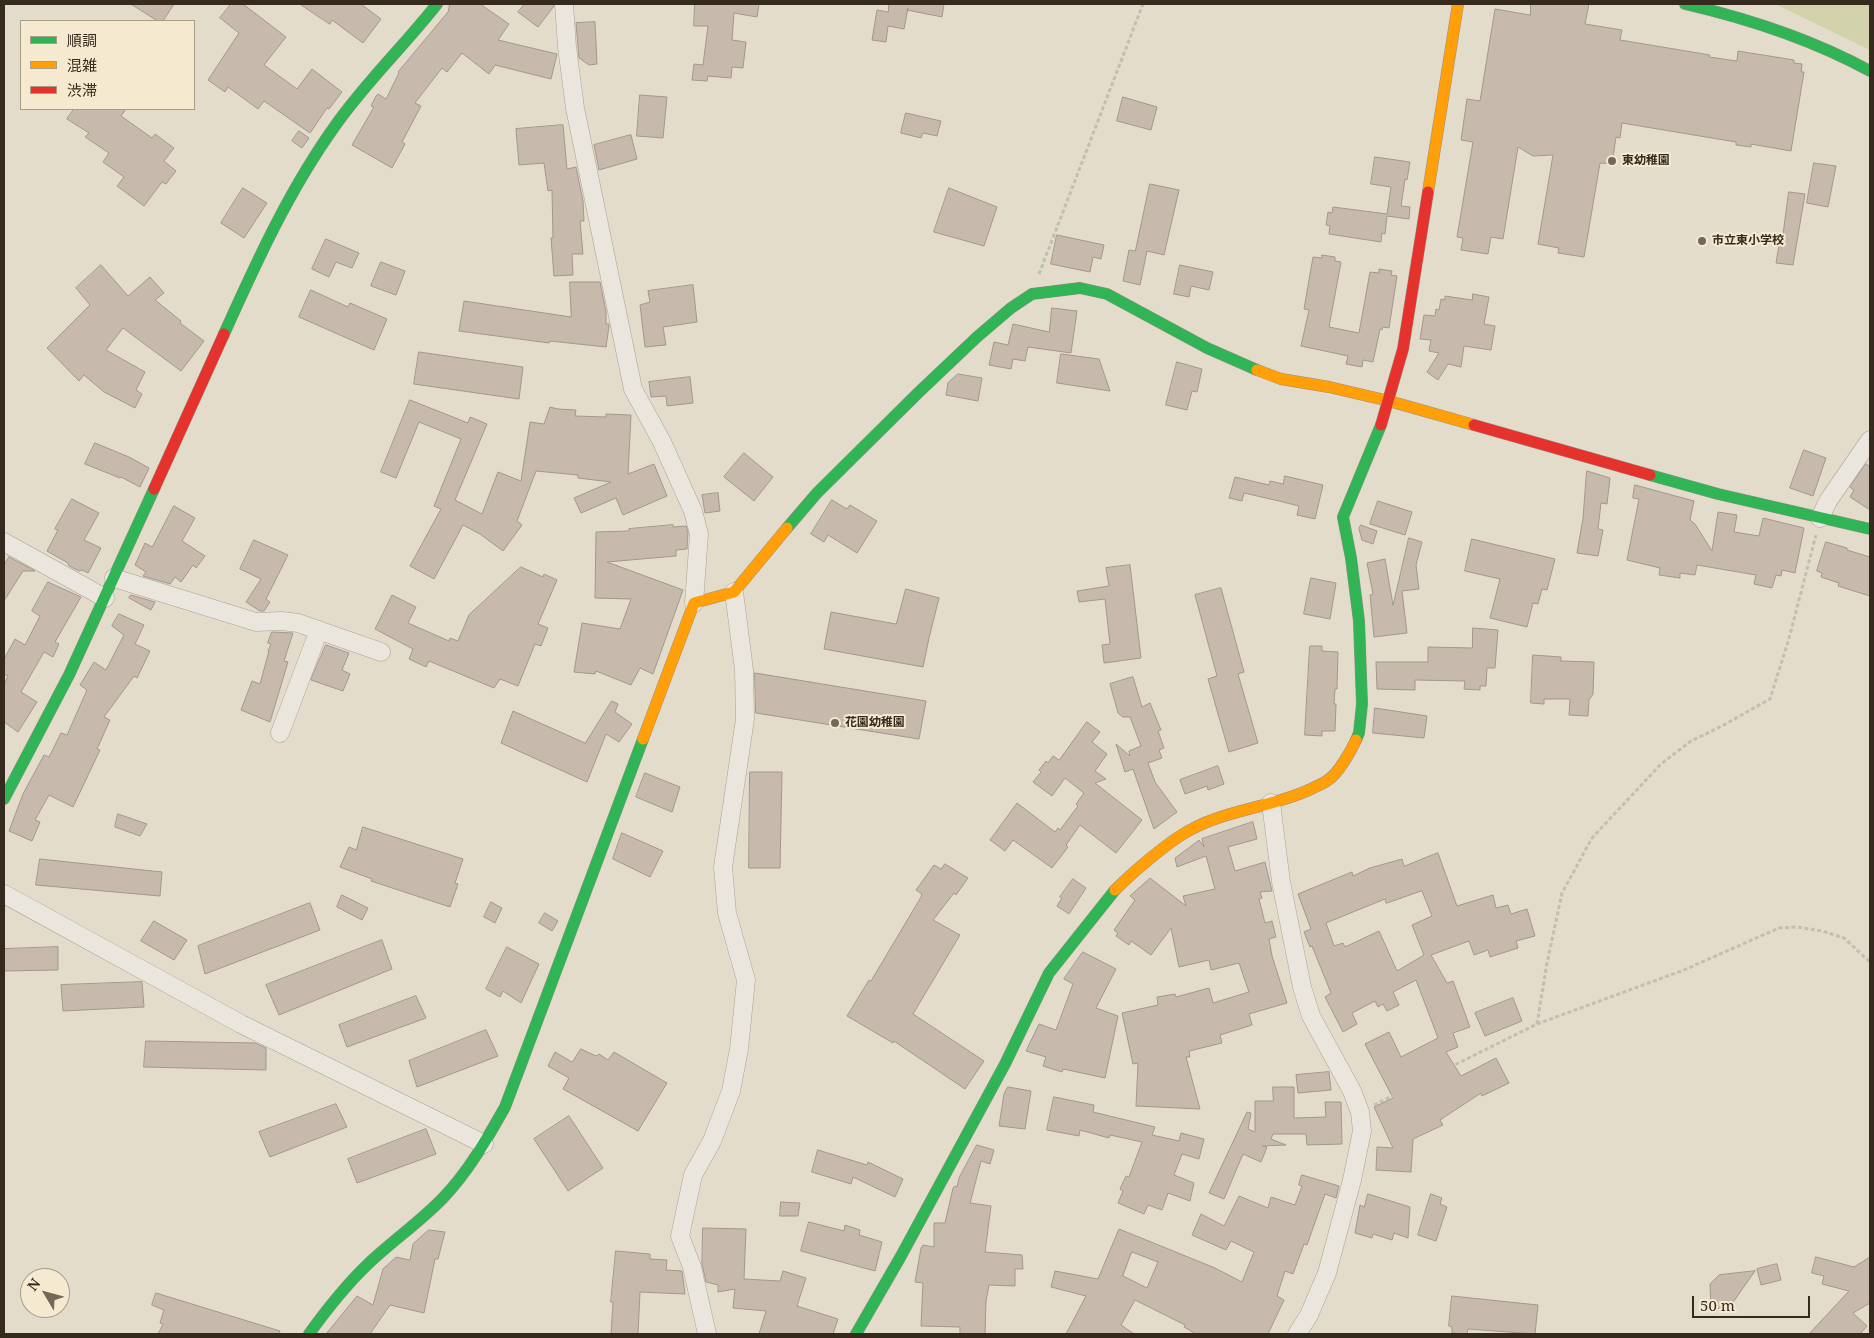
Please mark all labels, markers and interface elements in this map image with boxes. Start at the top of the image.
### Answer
legend [20,20,195,110]
text: 順調 [67,30,97,50]
text: 混雑 [67,55,97,75]
text: 渋滞 [67,80,97,100]
place label: 東幼稚園 [1622,154,1670,168]
marker: 東幼稚園 [1606,155,1618,167]
place label: 市立東小学校 [1712,234,1784,248]
marker: 市立東小学校 [1696,235,1708,247]
place label: 花園幼稚園 [845,716,905,730]
marker: 花園幼稚園 [829,717,841,729]
north arrow [20,1268,70,1318]
text: N [23,1274,44,1294]
scale bar [1694,1286,1812,1318]
text: 50 m [1700,1295,1735,1315]

